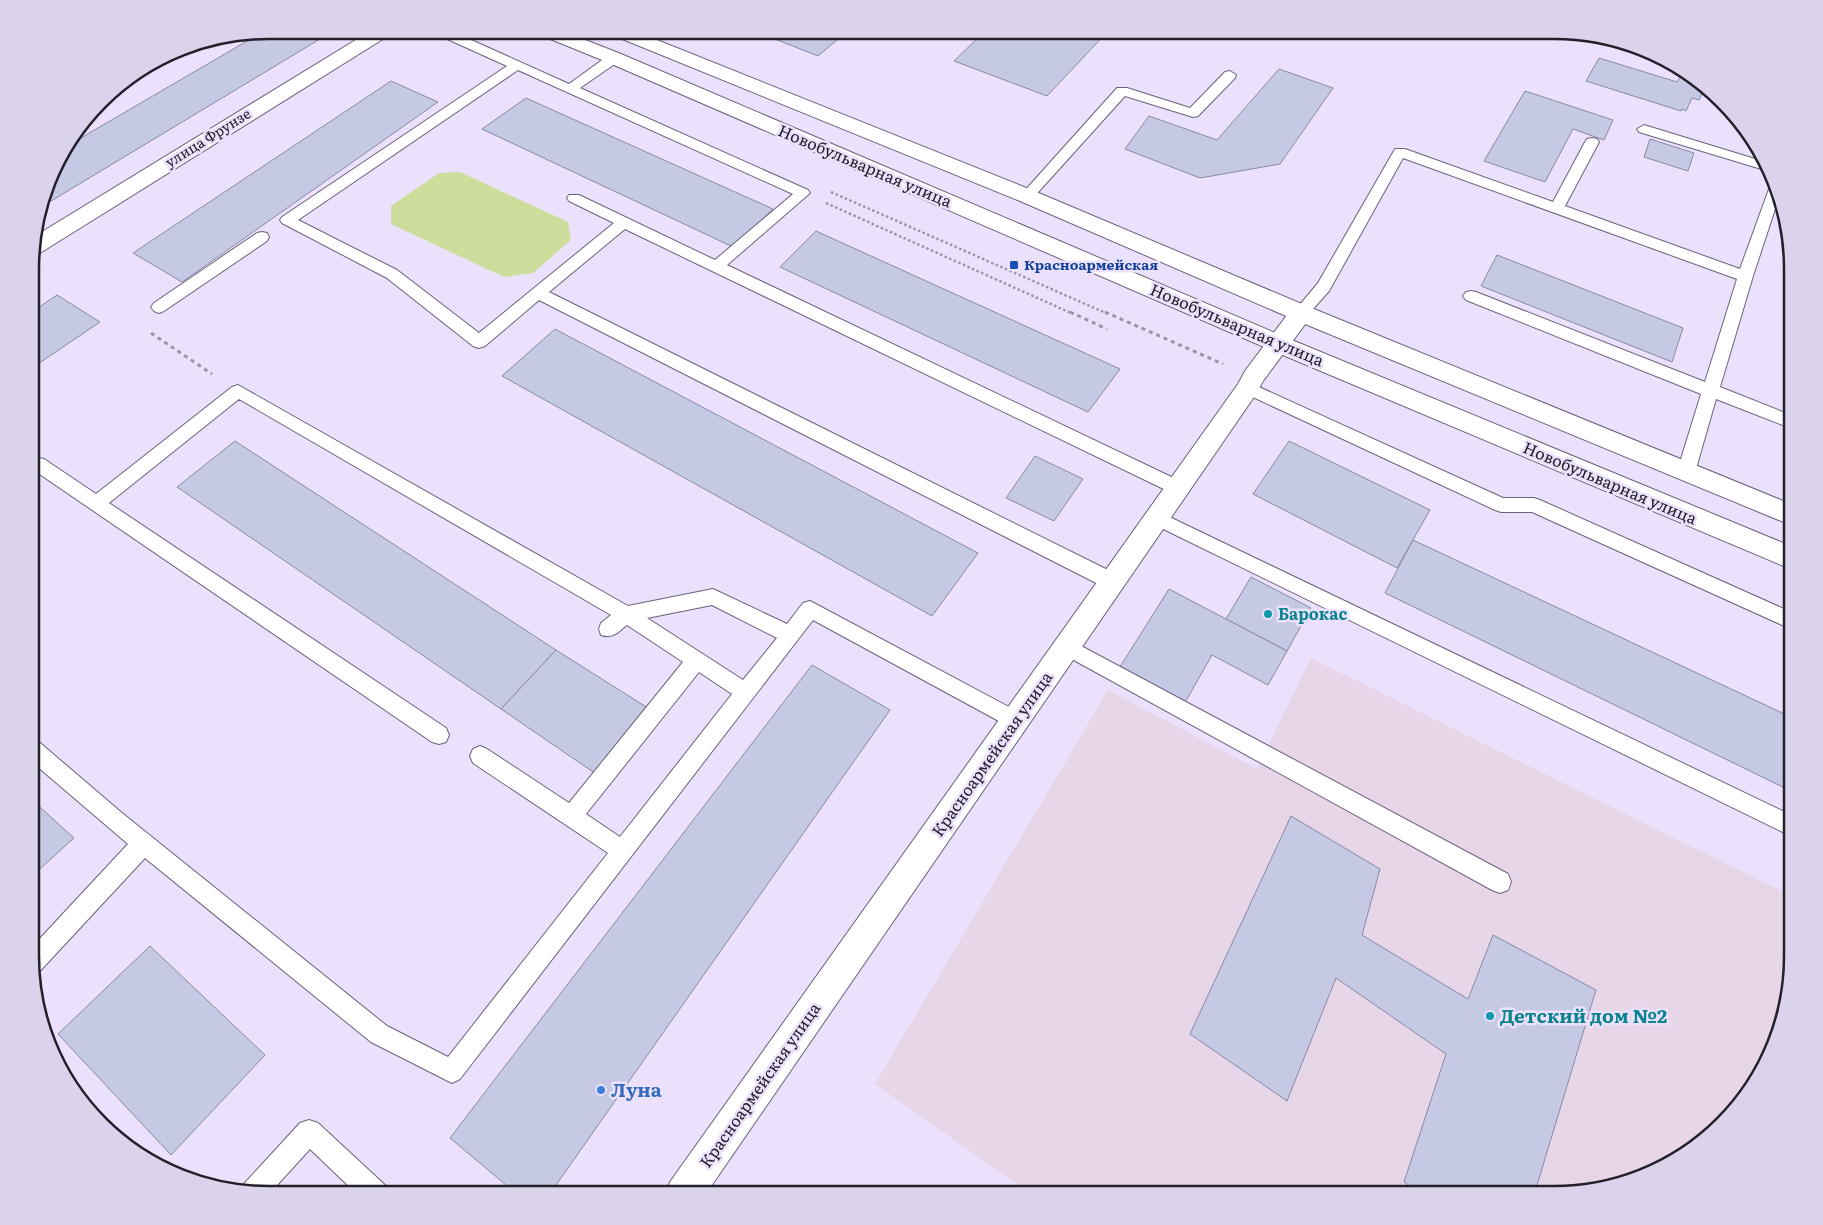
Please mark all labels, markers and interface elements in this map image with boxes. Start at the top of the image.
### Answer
street label: улица Фрунзе [161,103,254,171]
street label: Новобульварная улица [775,118,956,213]
place label: Красноармейская [1024,254,1158,274]
marker: Красноармейская [1008,259,1020,271]
street label: Новобульварная улица [1147,277,1328,372]
street label: Новобульварная улица [1520,435,1701,530]
place label: Барокас [1278,601,1347,625]
marker: Барокас [1262,608,1274,620]
street label: Красноармейская улица [925,666,1058,841]
street label: Красноармейская улица [693,997,826,1172]
place label: Детский дом №2 [1500,1001,1667,1029]
marker: Детский дом №2 [1484,1010,1496,1022]
place label: Луна [611,1075,662,1103]
marker: Луна [595,1084,607,1096]

